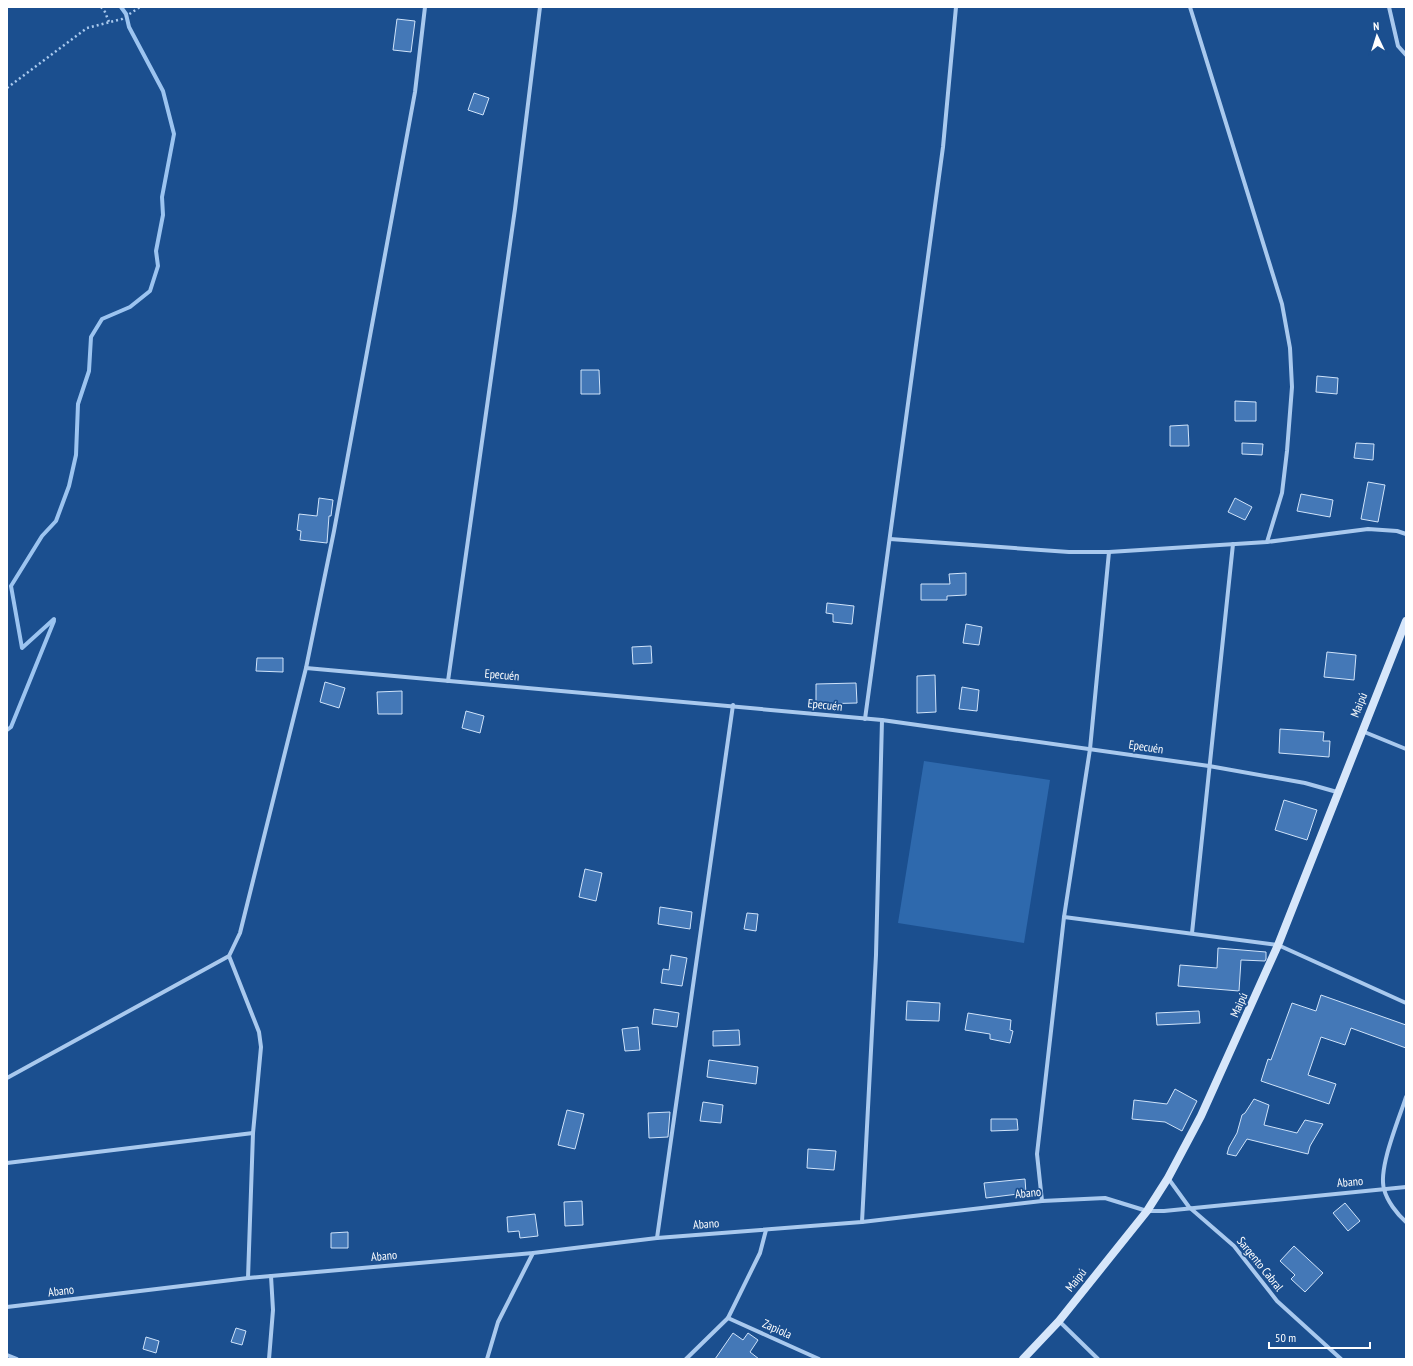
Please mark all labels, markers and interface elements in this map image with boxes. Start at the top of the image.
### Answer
north arrow [1357,16,1397,56]
text: N [1373,19,1380,33]
street label: Epecuén [484,666,520,683]
street label: Maipú [1347,690,1370,719]
street label: Epecuén [807,695,843,714]
street label: Epecuén [1128,737,1164,756]
street label: Maipú [1227,990,1251,1019]
street label: Abano [1336,1173,1364,1190]
street label: Abano [1014,1184,1042,1201]
street label: Abano [692,1215,720,1232]
street label: Sargento Cabral [1234,1233,1287,1294]
street label: Abano [370,1247,398,1264]
street label: Maipú [1062,1265,1089,1294]
street label: Abano [47,1281,75,1300]
street label: Zapiola [760,1315,794,1342]
scale bar [1269,1324,1370,1350]
text: 50 m [1275,1330,1296,1345]

